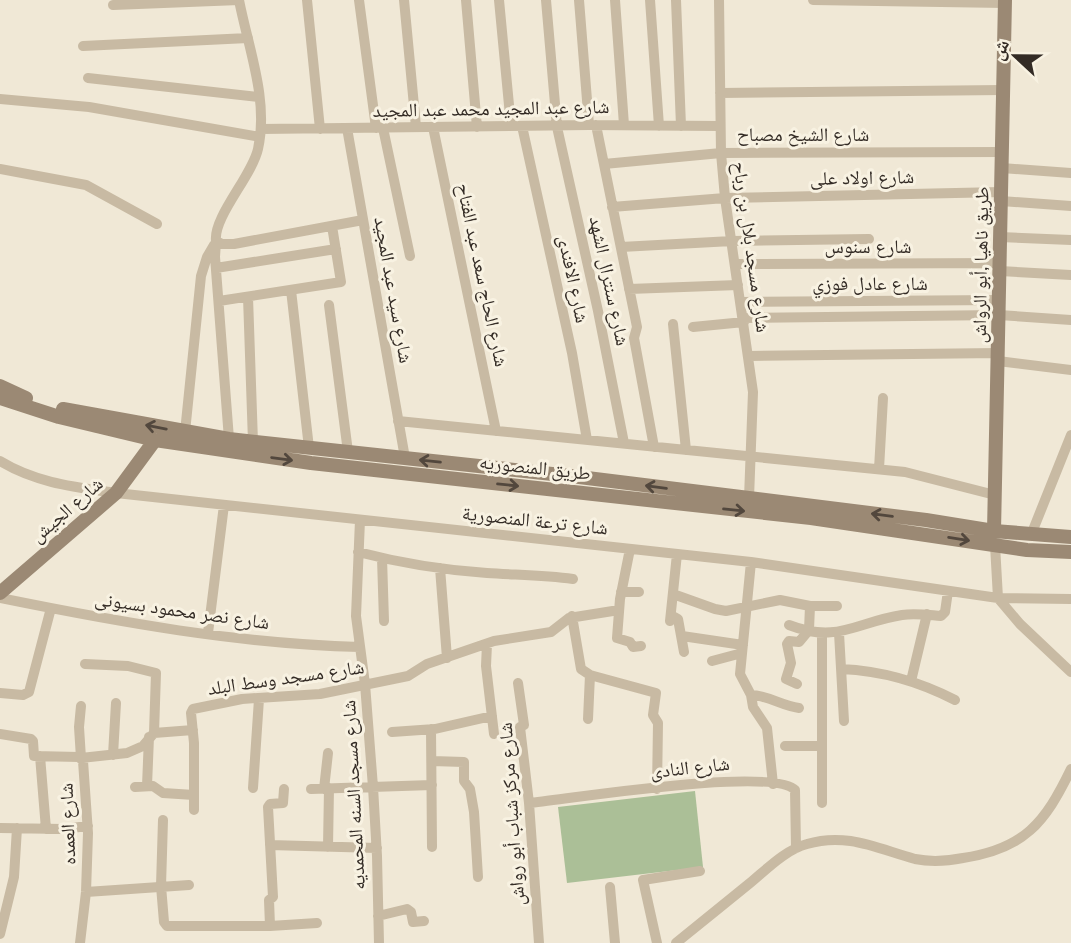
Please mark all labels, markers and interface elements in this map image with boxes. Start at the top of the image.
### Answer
north arrow [980,21,1050,91]
text: ش [984,36,1016,64]
street label: شارع عبد المجيد محمد عبد المجيد [372,94,610,124]
street label: شارع الشيخ مصباح [737,122,869,148]
street label: شارع مسجد بلال بن رباح [726,160,776,334]
street label: شارع اولاد على [810,164,914,192]
street label: شارع الحاج سعد عبد الفتاح [450,181,514,369]
street label: طريق ناهيا ,أبو الرواش [967,186,995,344]
street label: شارع سنترال الشهد [583,214,635,348]
street label: شارع سيد عبد المجيد [367,215,419,365]
street label: شارع الافندى [551,232,595,326]
street label: شارع سنوس [824,234,912,260]
street label: شارع عادل فوزي [812,271,928,299]
one-way arrow [145,419,168,433]
street label: طريق المنصوريه [478,449,592,487]
one-way arrow [270,452,292,465]
one-way arrow [419,454,442,467]
street label: شارع الجيش [25,471,109,549]
one-way arrow [496,478,518,491]
one-way arrow [645,480,668,493]
street label: شارع ترعة المنصورية [461,500,609,542]
one-way arrow [722,503,744,516]
one-way arrow [871,508,894,521]
one-way arrow [947,533,970,546]
street label: شارع نصر محمود بسيونى [93,586,271,636]
street label: شارع مسجد وسط البلد [206,654,366,702]
street label: شارع مسجد السنه المحمديه [336,699,372,891]
street label: شارع مركز شباب أبو رواش [493,721,531,907]
street label: شارع النادى [649,751,731,785]
street label: شارع العمده [54,783,82,865]

